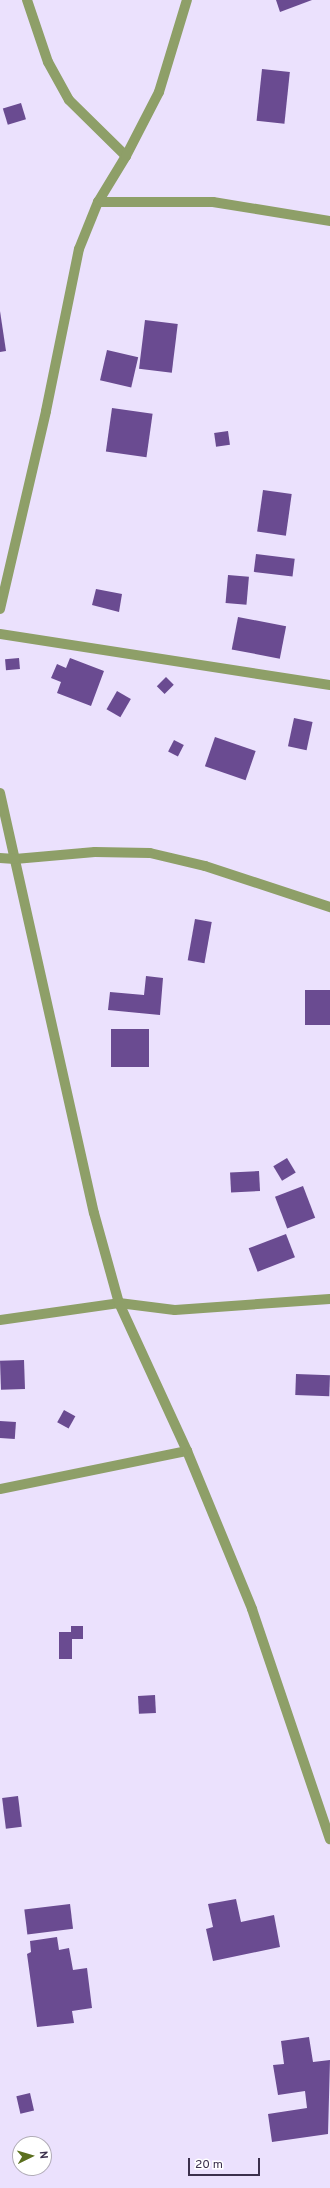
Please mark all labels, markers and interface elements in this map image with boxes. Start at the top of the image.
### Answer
north arrow [12,2136,52,2176]
text: N [36,2150,50,2160]
scale bar [190,2150,262,2176]
text: 20 m [195,2157,223,2173]

